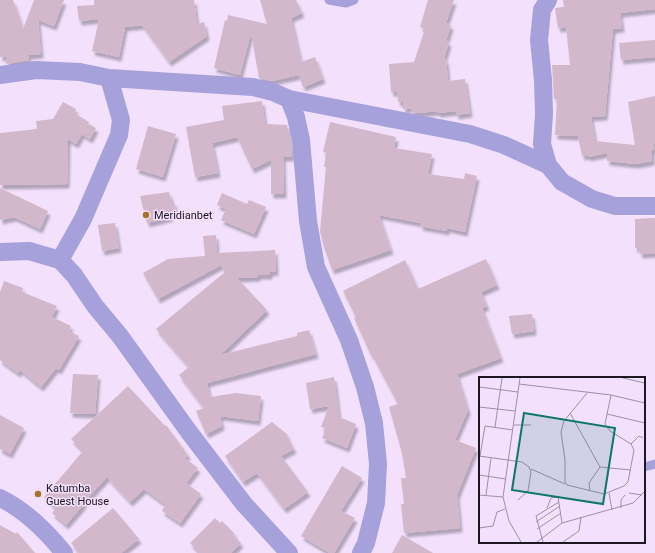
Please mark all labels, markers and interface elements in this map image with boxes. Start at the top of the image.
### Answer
place label: Meridianbet [154,209,213,222]
marker: Meridianbet [141,210,151,220]
inset map [479,377,645,543]
place label: Katumba Guest House [46,482,109,508]
marker: Katumba Guest House [33,489,43,499]

